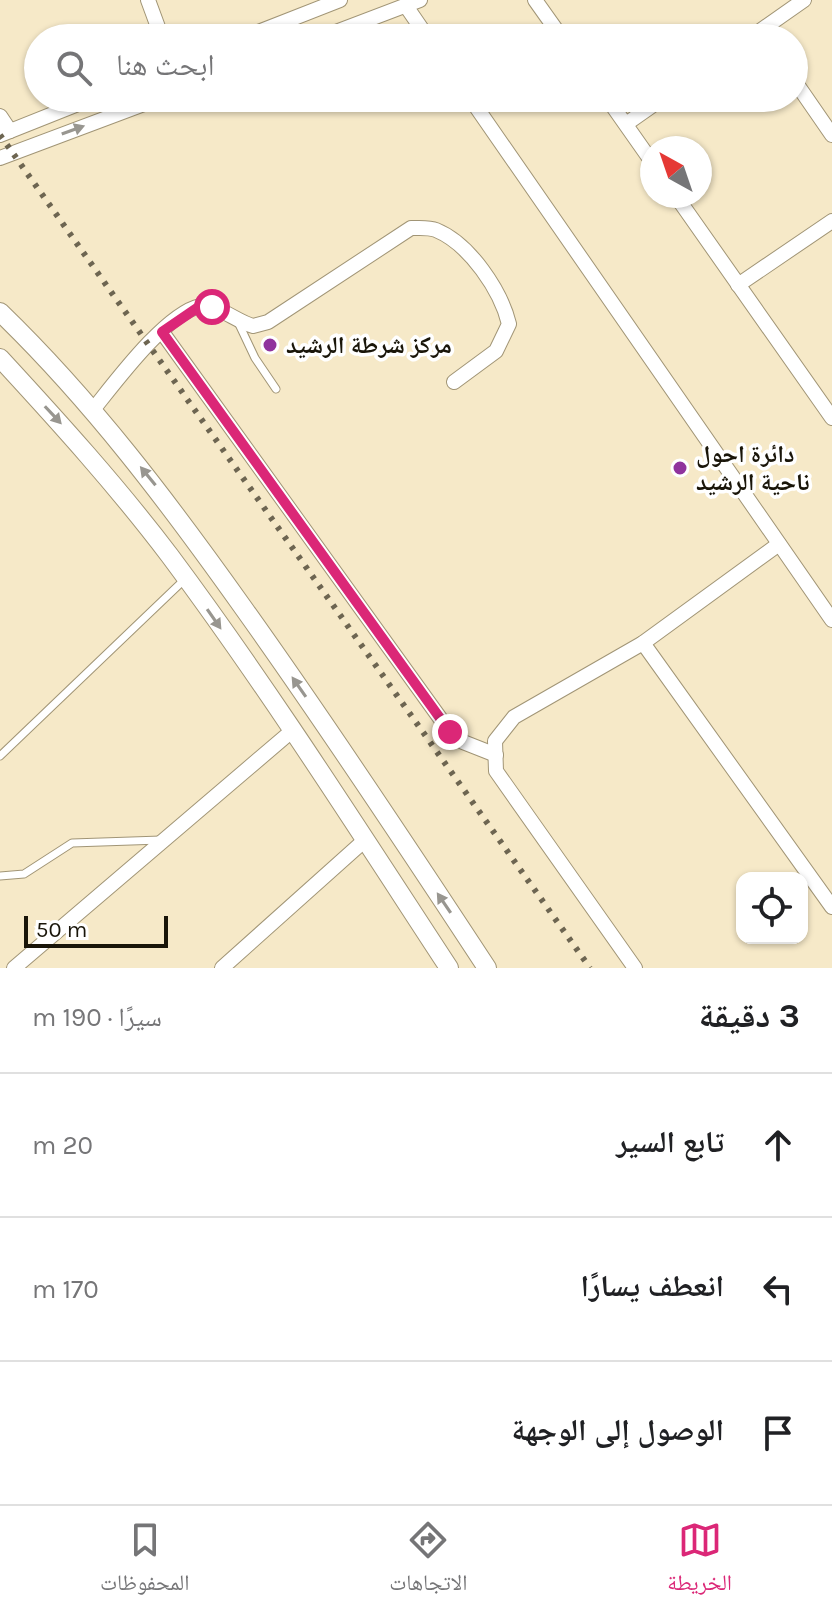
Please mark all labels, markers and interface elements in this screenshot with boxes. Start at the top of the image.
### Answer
search box [24,24,808,112]
icon: search [52,46,96,90]
text: ابحث هنا [116,47,215,83]
one-way arrow [61,124,85,136]
north arrow [640,136,712,208]
route start [194,289,230,325]
place label: مركز شرطة الرشيد [286,331,452,359]
marker: مركز شرطة الرشيد [261,336,279,354]
one-way arrow [44,406,62,425]
place label: دائرة احول ناحية الرشيد [696,440,810,496]
marker: دائرة احول ناحية الرشيد [671,459,689,477]
one-way arrow [140,466,157,486]
one-way arrow [206,608,221,629]
one-way arrow [292,676,307,697]
route end [432,714,468,750]
map controls [736,872,808,944]
button: locate [736,872,808,944]
one-way arrow [437,892,452,913]
scale bar [24,912,168,948]
text: 50 m [36,917,87,943]
text: 3 دقيقة [699,996,800,1036]
text: سيرًا · 190 m [32,1002,162,1033]
icon: ahead [756,1123,800,1167]
text: تابع السير [616,1124,724,1160]
text: 20 m [32,1130,93,1161]
icon: left [756,1267,800,1311]
text: انعطف يسارًا [580,1268,724,1304]
text: 170 m [32,1274,99,1305]
icon: arrive [756,1411,800,1455]
text: الوصول إلى الوجهة [512,1412,724,1448]
tab: المحفوظات [100,1518,189,1604]
tab: الاتجاهات [389,1518,467,1604]
tab: الخريطة [667,1518,732,1604]

